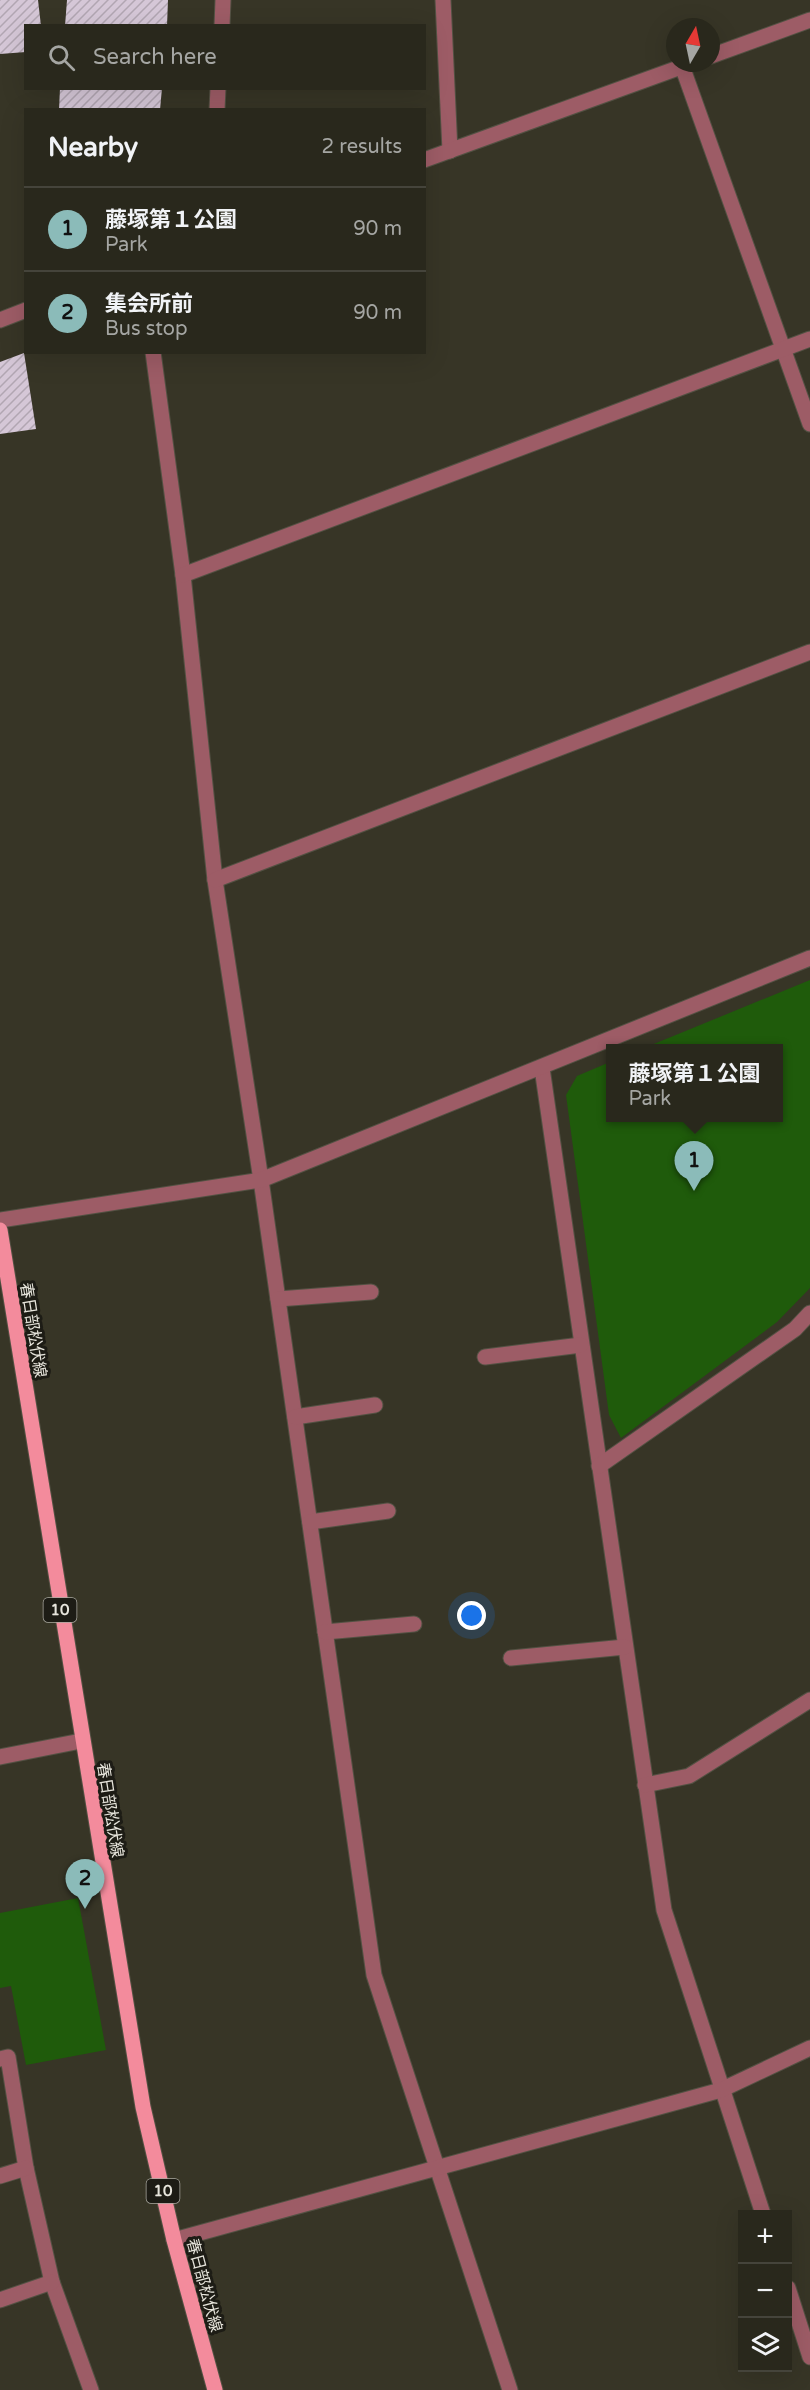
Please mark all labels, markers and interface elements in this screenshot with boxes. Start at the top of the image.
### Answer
north arrow [666,18,720,72]
search box [24,24,426,90]
icon: search [45,41,78,74]
text: Search here [93,44,217,70]
text: Nearby [48,132,138,163]
text: 2 results [322,135,402,159]
text: 藤塚第１公園 [105,207,237,233]
text: 1 [61,217,74,241]
text: 90 m [353,217,402,241]
text: Park [105,233,148,257]
text: 集会所前 [105,291,193,317]
text: 2 [61,301,74,325]
text: 90 m [353,301,402,325]
text: Bus stop [105,317,188,341]
popup [606,1044,783,1122]
text: 藤塚第１公園 [628,1061,761,1087]
text: Park [628,1087,671,1111]
pin: 1 [674,1142,714,1191]
street label: 春日部松伏線 [16,1281,50,1379]
road number: 10 [44,1598,76,1622]
your location [457,1601,486,1630]
street label: 春日部松伏線 [93,1761,127,1859]
pin: 2 [66,1860,104,1909]
road number: 10 [146,2179,180,2203]
map controls [738,2210,792,2372]
button: + [738,2210,792,2264]
street label: 春日部松伏線 [182,2236,226,2334]
button: − [738,2264,792,2318]
button: layers [738,2318,792,2372]

